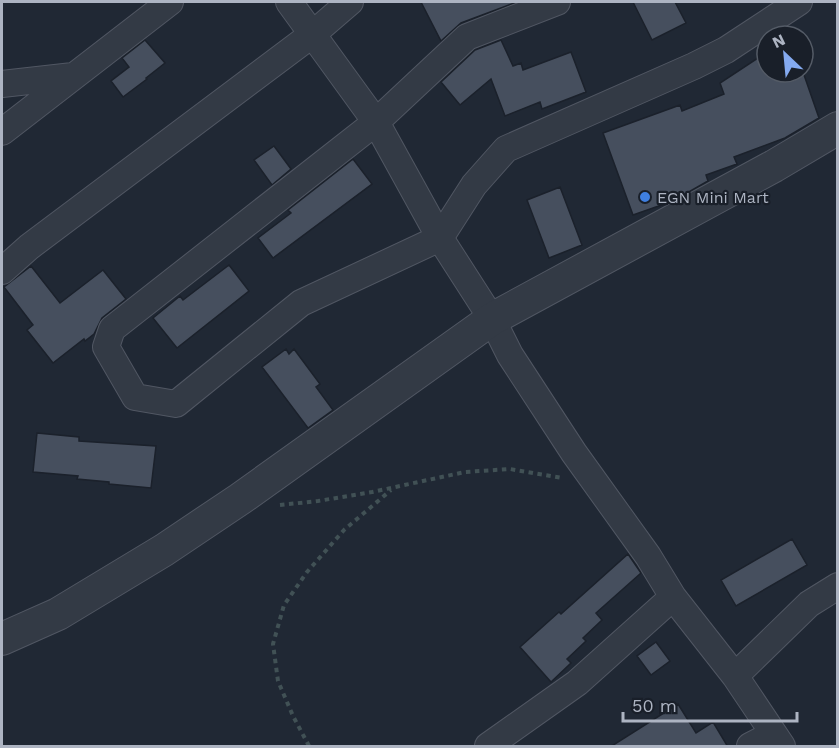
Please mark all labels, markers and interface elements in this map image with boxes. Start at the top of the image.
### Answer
north arrow [755,24,815,84]
text: N [769,30,788,52]
place label: EGN Mini Mart [657,188,769,207]
marker: EGN Mini Mart [638,190,652,204]
scale bar [623,685,797,723]
text: 50 m [632,695,677,716]

